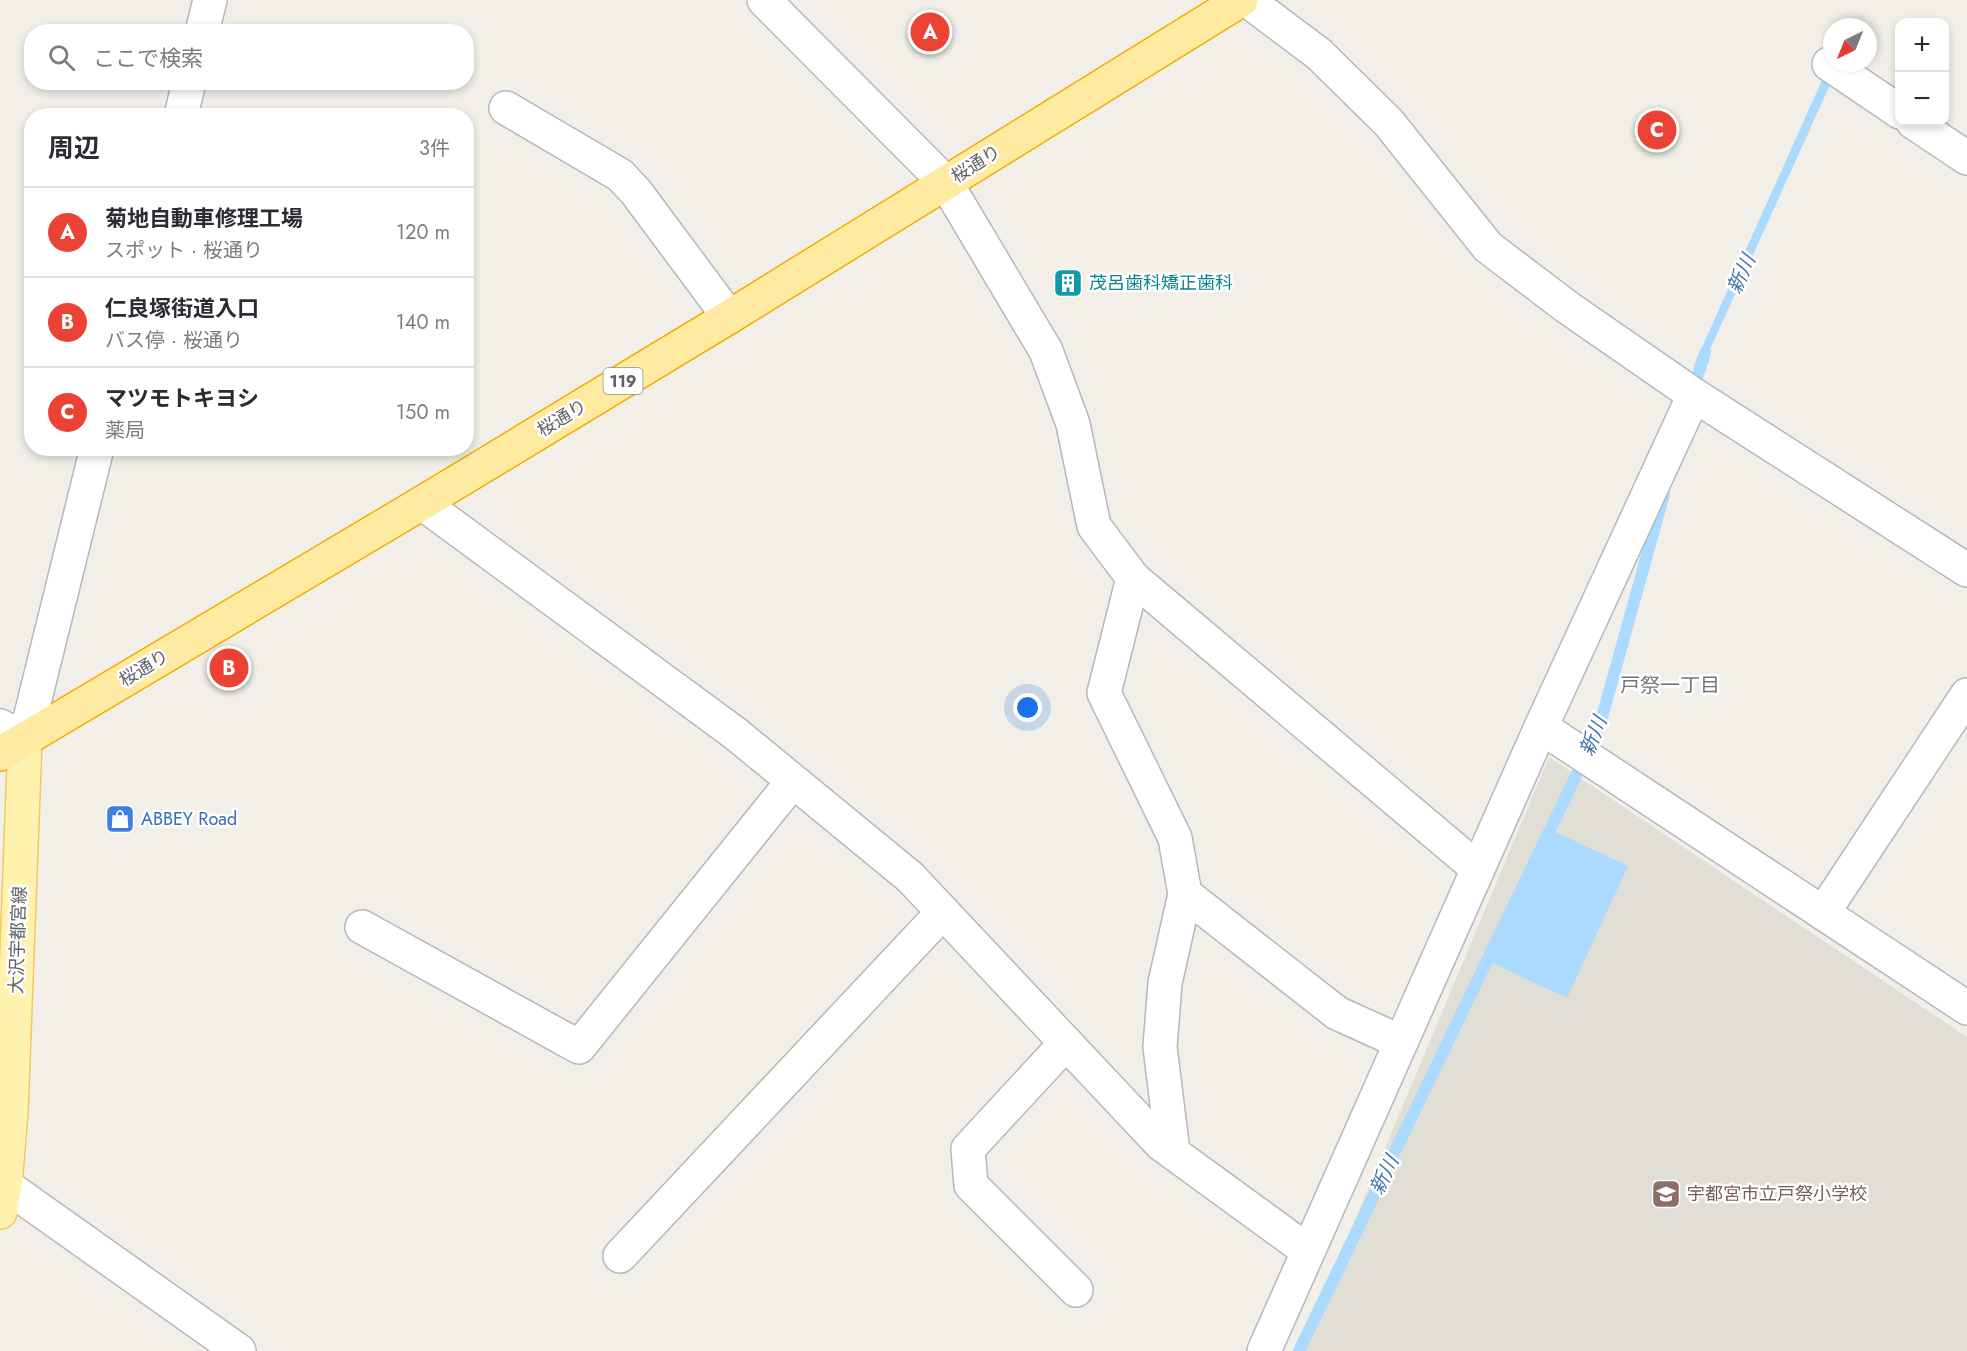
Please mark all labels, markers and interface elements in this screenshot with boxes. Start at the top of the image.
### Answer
pin: A [910,9,950,54]
north arrow [1823,18,1877,72]
map controls [1895,18,1949,126]
button: + [1895,18,1949,72]
search box [24,24,474,90]
icon: search [45,41,78,74]
text: ここで検索 [93,42,203,74]
button: − [1895,72,1949,126]
pin: C [1638,108,1676,152]
text: 周辺 [48,129,100,167]
text: 3件 [419,134,450,163]
street label: 桜通り [946,139,1006,189]
text: 菊地自動車修理工場 [105,202,303,234]
text: A [60,218,75,247]
text: 120 m [396,218,450,247]
text: スポット · 桜通り [105,236,263,265]
water label: 新川 [1720,248,1764,298]
building icon: 茂呂歯科矯正歯科 [1052,267,1084,299]
place label: 茂呂歯科矯正歯科 [1089,270,1233,296]
text: 仁良塚街道入口 [105,292,259,324]
text: B [61,308,74,337]
text: 140 m [396,308,450,337]
text: バス停 · 桜通り [105,326,243,355]
road number: 119 [604,368,642,394]
text: マツモトキヨシ [105,382,259,414]
street label: 桜通り [532,393,592,443]
text: C [60,398,75,427]
text: 150 m [396,398,450,427]
text: 薬局 [105,416,145,445]
street label: 桜通り [114,643,174,693]
pin: B [210,646,248,690]
district label: 戸祭一丁目 [1620,671,1720,700]
your location [1013,693,1042,722]
water label: 新川 [1573,710,1615,760]
shop icon: ABBEY Road [104,803,136,835]
place label: ABBEY Road [141,806,237,832]
street label: 大沢宇都宮線 [3,886,33,994]
water label: 新川 [1363,1149,1407,1200]
school or university icon: 宇都宮市立戸祭小学校 [1650,1178,1682,1210]
place label: 宇都宮市立戸祭小学校 [1687,1181,1867,1207]

